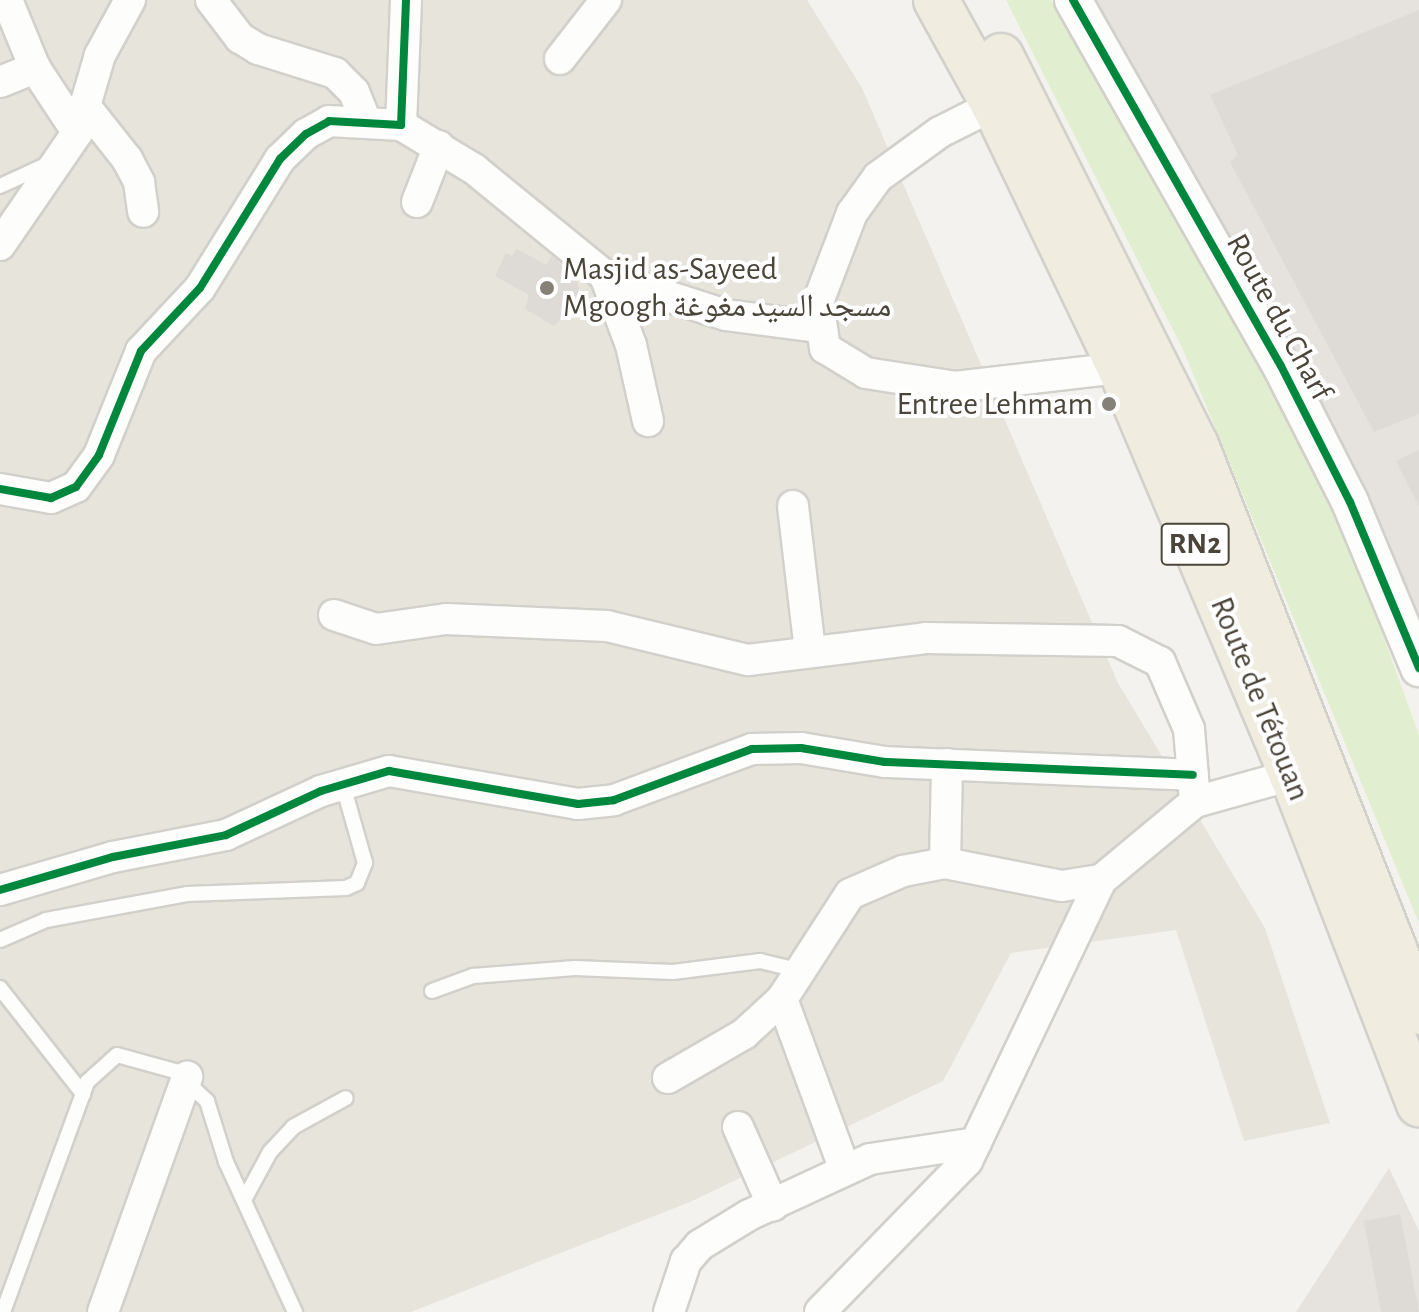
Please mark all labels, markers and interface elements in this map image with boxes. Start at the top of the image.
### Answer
street label: Route du Charf [1218,227,1340,407]
place label: Masjid as-Sayeed Mgoogh مسجد السيد مغوغة [563,251,891,326]
marker: Masjid as-Sayeed Mgoogh مسجد السيد مغوغة [538,279,556,297]
place label: Entree Lehmam [896,385,1093,423]
marker: Entree Lehmam [1100,395,1118,413]
road number: RN2 [1159,518,1231,570]
street label: Route de Tétouan [1202,592,1318,806]

